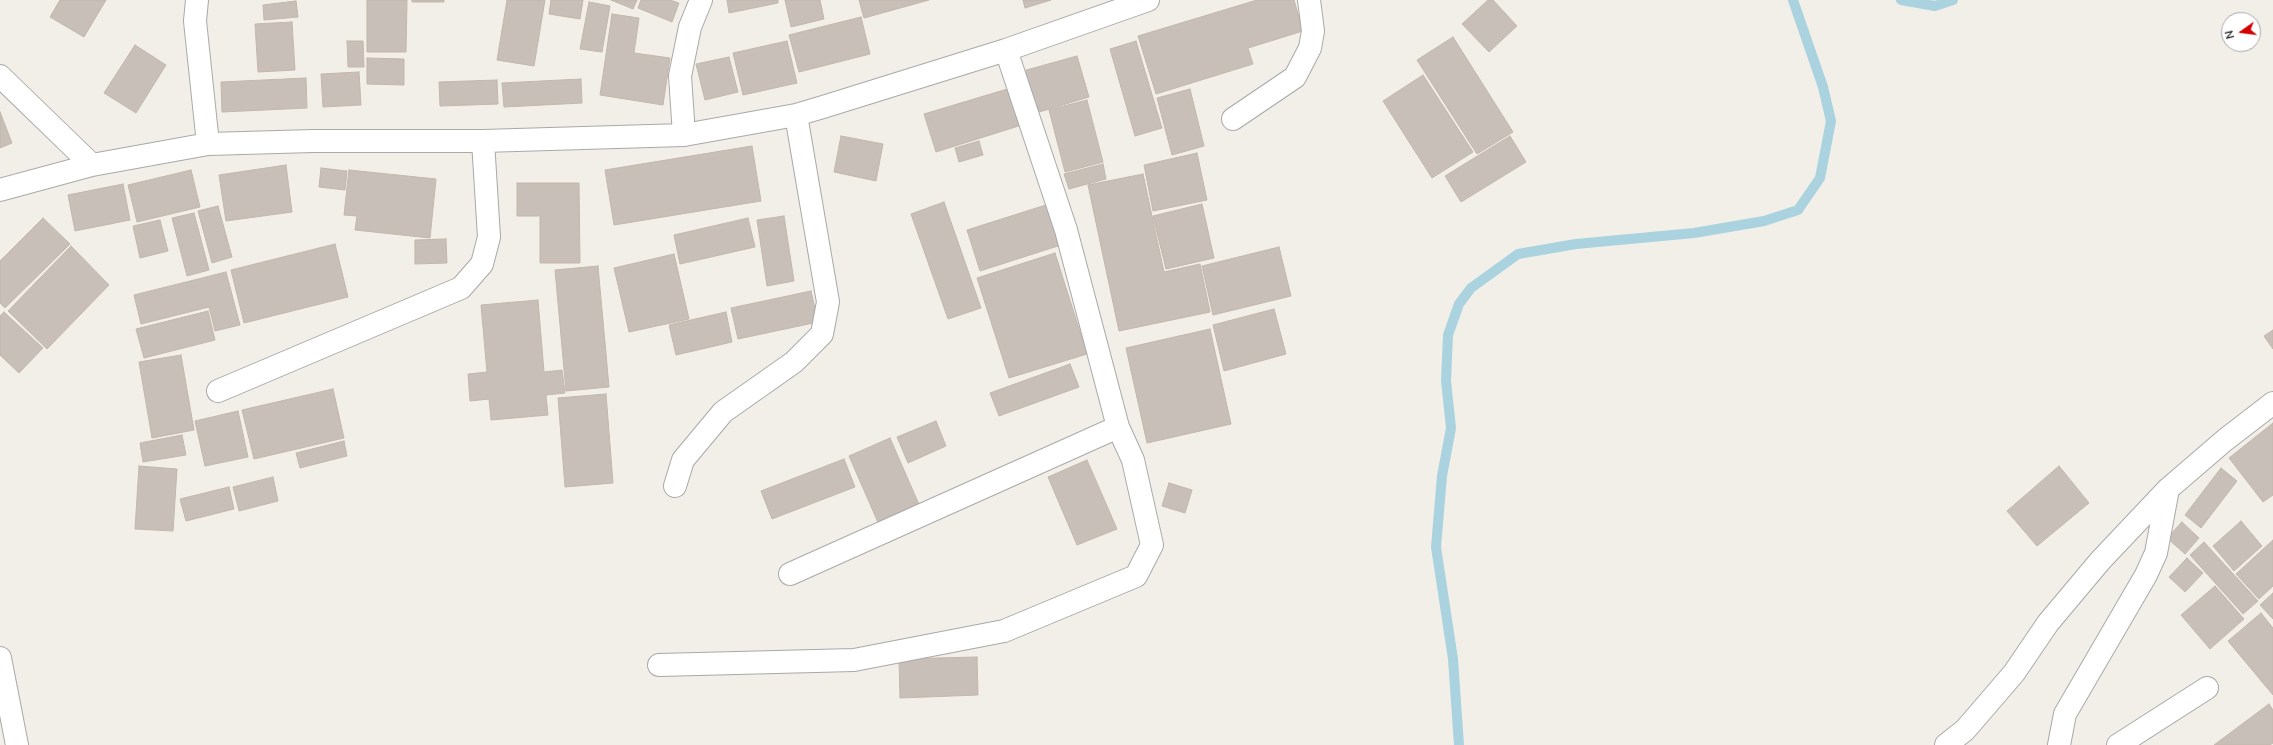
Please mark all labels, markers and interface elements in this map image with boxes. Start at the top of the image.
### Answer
north arrow [2221,12,2261,52]
text: N [2222,29,2238,41]

